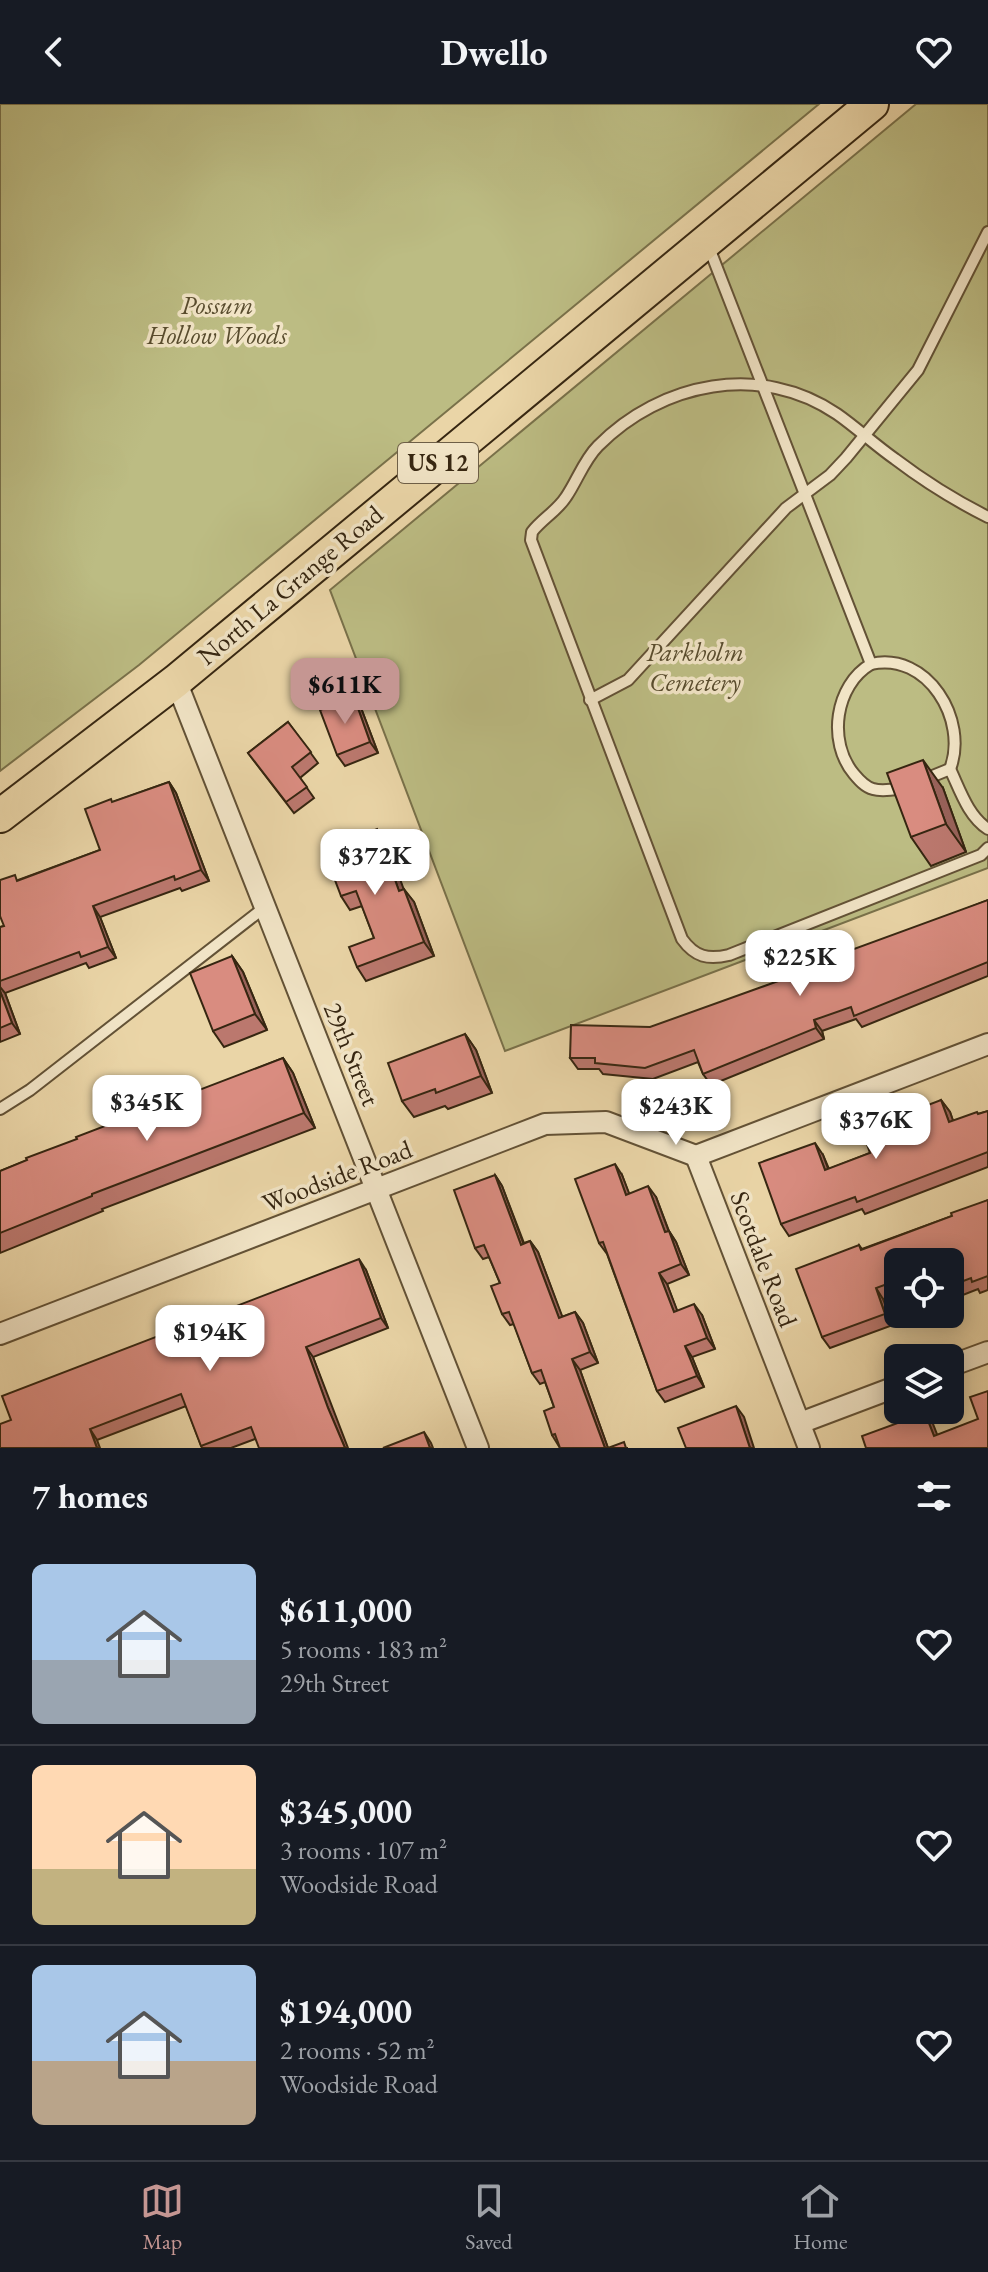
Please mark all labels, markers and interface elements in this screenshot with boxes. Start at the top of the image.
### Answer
text: Dwello [440,29,548,76]
icon: back [32,30,76,74]
icon: heart [912,30,956,74]
park label: Possum Hollow Woods [146,288,288,352]
road number: US 12 [398,443,478,483]
street label: North La Grange Road [190,497,391,673]
park label: Parkholm Cemetery [646,635,744,699]
pin: $611K [289,658,401,726]
text: $611K [308,667,382,701]
pin: $372K [319,829,431,897]
text: $372K [338,838,412,872]
pin: $225K [744,930,856,998]
text: $225K [763,939,837,973]
street label: 29th Street [316,997,388,1111]
pin: $345K [91,1075,203,1143]
pin: $243K [620,1079,732,1147]
text: $345K [110,1084,184,1118]
text: $243K [639,1088,713,1122]
pin: $376K [820,1093,932,1161]
text: $376K [839,1102,913,1136]
street label: Woodside Road [257,1132,418,1220]
street label: Scotdale Road [723,1186,806,1332]
map controls [884,1248,964,1424]
button: locate [884,1248,964,1328]
pin: $194K [154,1305,266,1373]
text: $194K [173,1314,247,1348]
button: layers [884,1344,964,1424]
text: 7 homes [32,1474,148,1518]
icon: filters [912,1474,956,1518]
text: $611,000 [280,1588,412,1632]
icon: home [96,1596,192,1692]
icon: heart [912,1622,956,1666]
text: 5 rooms · 183 m² [280,1632,447,1666]
text: 29th Street [280,1666,389,1700]
text: $345,000 [280,1789,412,1833]
icon: home [96,1797,192,1893]
icon: heart [912,1823,956,1867]
text: 3 rooms · 107 m² [280,1833,447,1867]
text: Woodside Road [280,1867,438,1901]
text: $194,000 [280,1989,412,2033]
icon: home [96,1997,192,2093]
icon: heart [912,2023,956,2067]
text: 2 rooms · 52 m² [280,2033,435,2067]
text: Woodside Road [280,2067,438,2101]
tab: Map [140,2179,184,2256]
tab: Saved [465,2179,512,2256]
tab: Home [793,2179,848,2256]

